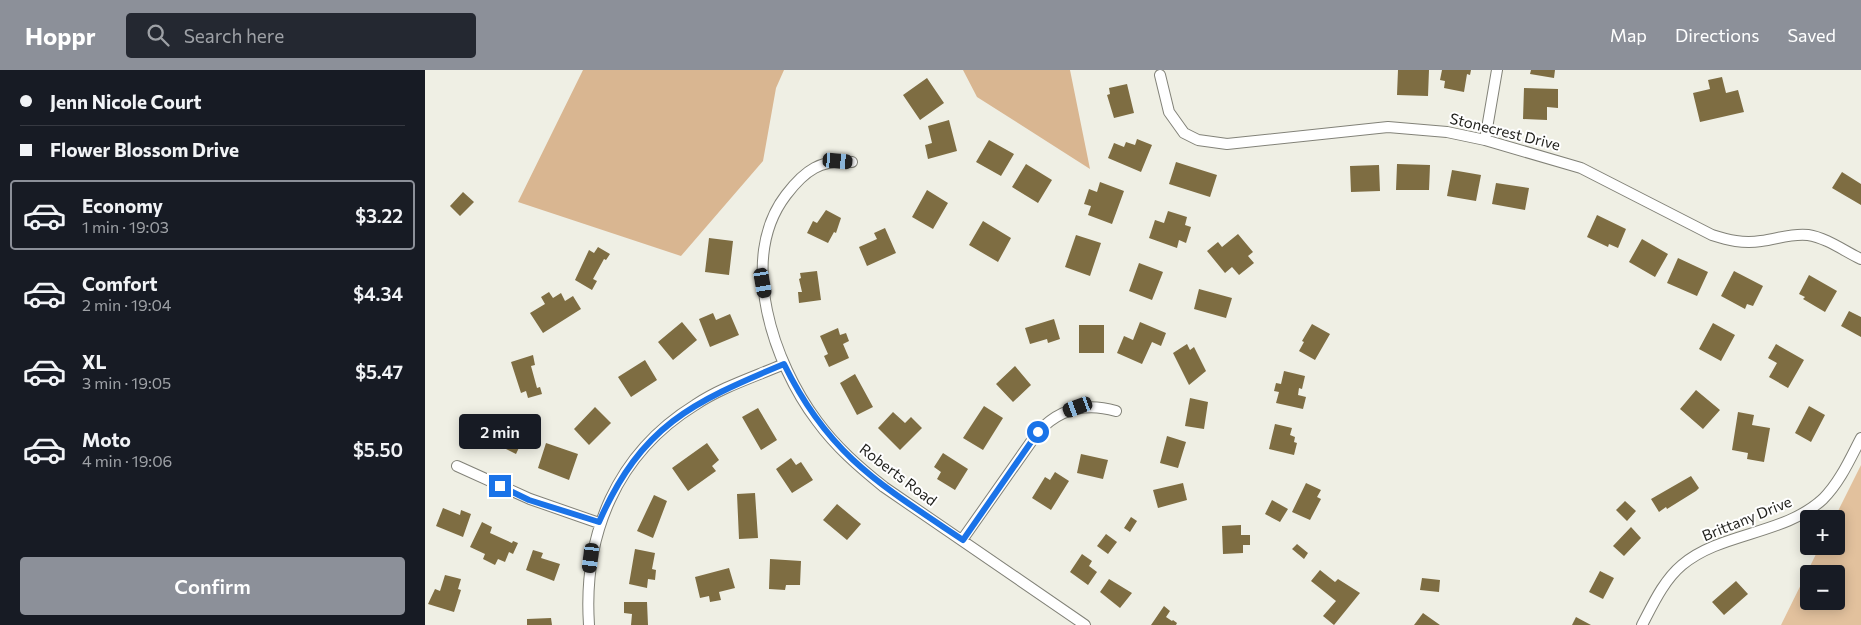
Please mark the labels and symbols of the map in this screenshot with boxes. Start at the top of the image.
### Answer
street label: Stonecrest Drive [1448,109,1562,153]
car [822,152,853,170]
car [753,267,772,299]
car [1061,395,1094,419]
callout: 2 min [459,414,541,448]
route start [1027,421,1049,443]
street label: Roberts Road [856,439,941,509]
route end [489,475,511,497]
street label: Brittany Drive [1699,492,1794,544]
car [581,542,600,574]

